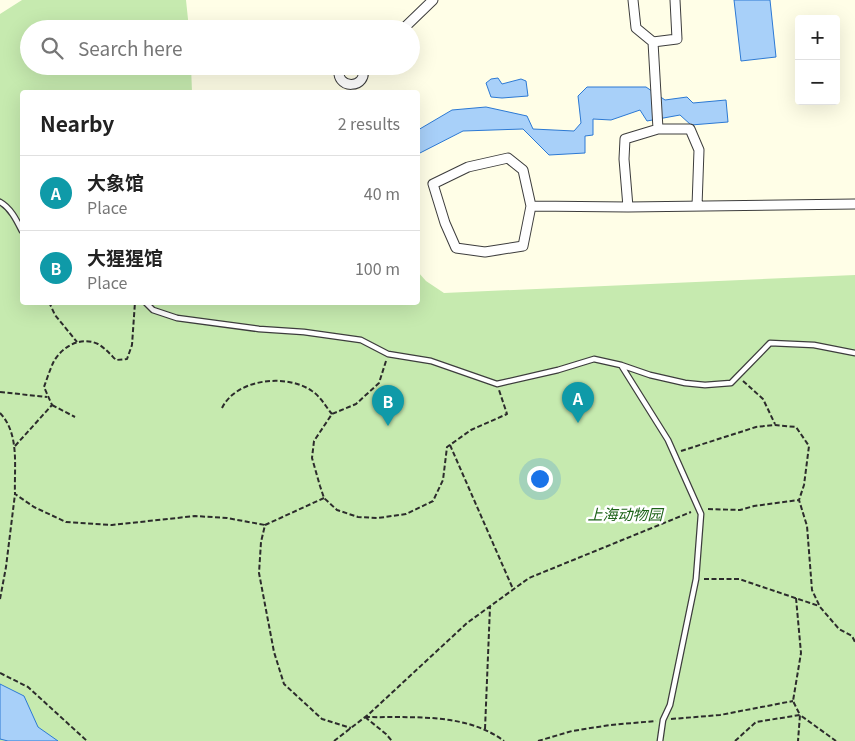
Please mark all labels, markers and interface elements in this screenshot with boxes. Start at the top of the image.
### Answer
map controls [795,15,840,105]
button: + [795,15,840,60]
search box [20,20,420,75]
icon: search [38,34,66,62]
text: Search here [78,34,182,61]
button: − [795,60,840,105]
text: Nearby [40,108,114,138]
text: 2 results [338,111,400,135]
text: 大象馆 [87,168,144,195]
text: A [51,181,61,205]
text: 40 m [364,181,400,205]
text: Place [87,195,127,219]
text: 大猩猩馆 [87,243,163,270]
text: B [51,256,61,280]
text: 100 m [355,256,400,280]
text: Place [87,270,127,294]
pin: A [562,382,594,423]
pin: B [372,385,404,426]
your location [527,466,553,492]
park label: 上海动物园 [587,503,664,524]

